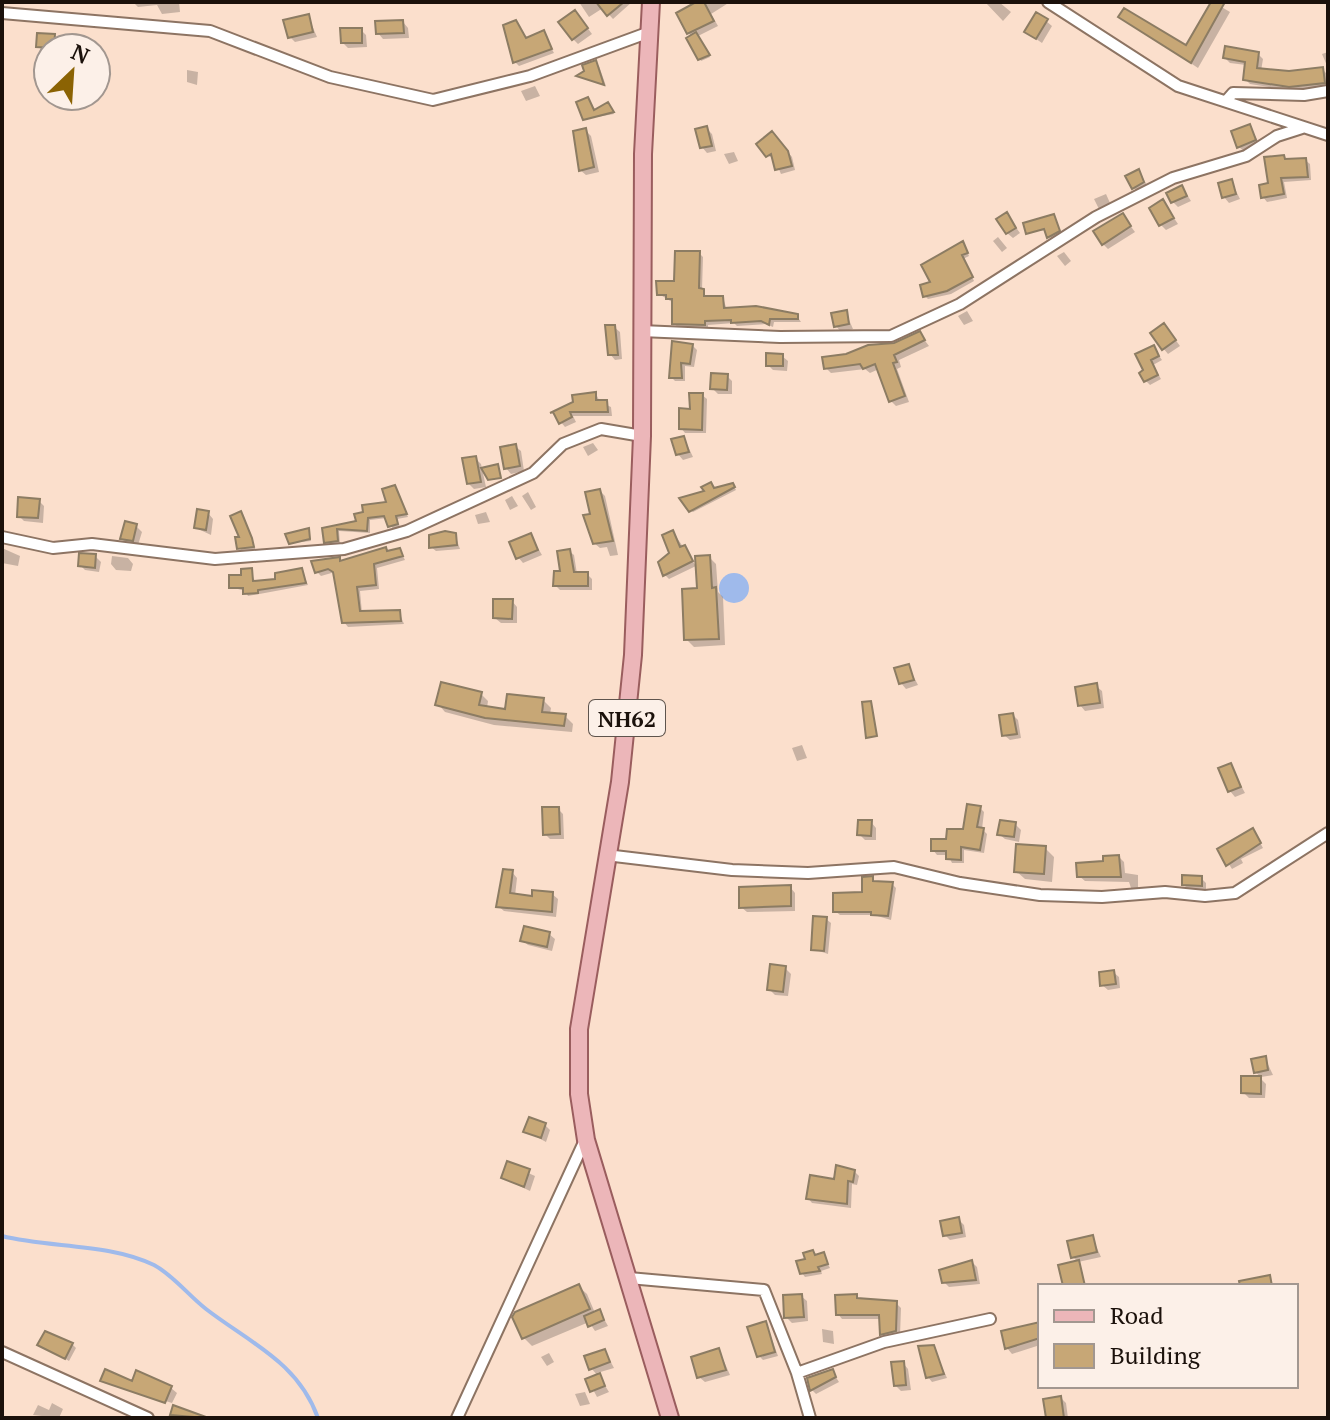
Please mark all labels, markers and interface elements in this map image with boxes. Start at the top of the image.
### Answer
north arrow [32,32,112,112]
text: N [67,37,95,70]
road number: NH62 [589,700,665,736]
legend [1038,1284,1298,1388]
text: Road [1110,1299,1164,1331]
text: Building [1110,1339,1201,1371]

